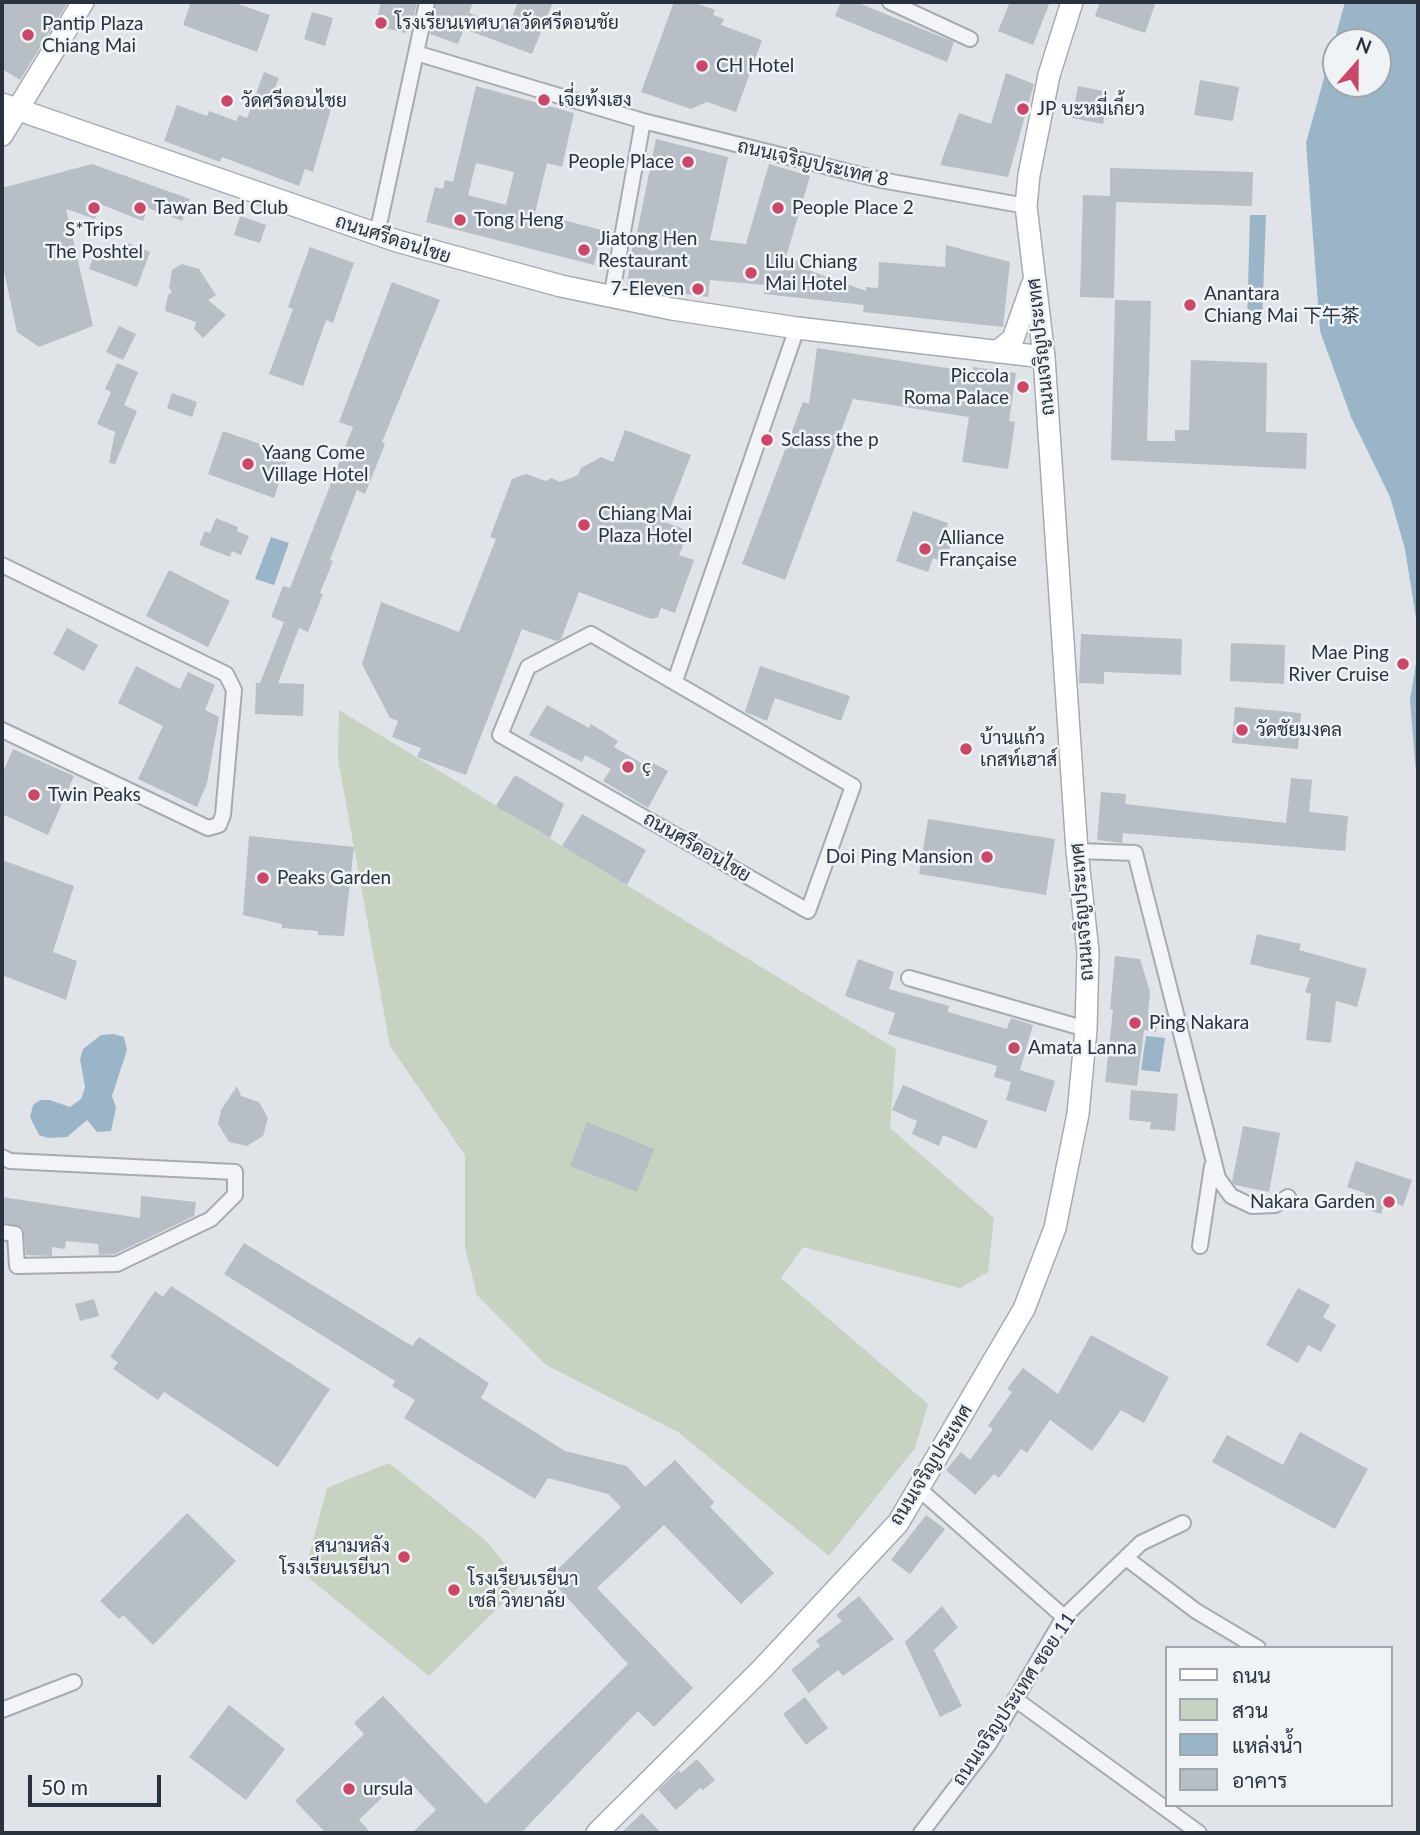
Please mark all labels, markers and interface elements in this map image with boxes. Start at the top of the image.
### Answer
place label: โรงเรียนเทศบาลวัดศรีดอนชัย [395,12,619,34]
place label: Pantip Plaza Chiang Mai [42,13,144,57]
marker: โรงเรียนเทศบาลวัดศรีดอนชัย [373,15,389,31]
marker: Pantip Plaza Chiang Mai [20,27,36,43]
north arrow [1322,28,1392,98]
text: N [1353,31,1375,58]
place label: CH Hotel [716,55,794,77]
marker: CH Hotel [694,58,710,74]
place label: เจี่ยท้งเฮง [558,89,632,111]
place label: วัดศรีดอนไชย [241,90,347,112]
marker: เจี่ยท้งเฮง [536,92,552,108]
marker: วัดศรีดอนไชย [219,93,235,109]
place label: JP บะหมี่เกี้ยว [1037,98,1145,120]
marker: JP บะหมี่เกี้ยว [1015,101,1031,117]
street label: ถนนเจริญประเทศ 8 [735,135,891,191]
place label: People Place [568,151,674,173]
marker: People Place [680,154,696,170]
place label: Tawan Bed Club [154,197,288,219]
place label: People Place 2 [792,197,914,219]
marker: S*Trips The Poshtel [86,200,102,216]
marker: Tawan Bed Club [132,200,148,216]
marker: People Place 2 [770,200,786,216]
place label: Tong Heng [474,209,564,231]
street label: ถนนศรีดอนไชย [332,210,454,268]
marker: Tong Heng [452,212,468,228]
place label: S*Trips The Poshtel [45,219,143,263]
place label: Jiatong Hen Restaurant [598,228,697,272]
marker: Jiatong Hen Restaurant [576,242,592,258]
place label: Lilu Chiang Mai Hotel [765,251,857,295]
marker: Lilu Chiang Mai Hotel [743,265,759,281]
street label: ถนนเจริญประเทศ [1022,277,1060,417]
place label: 7-Eleven [611,278,684,300]
marker: 7-Eleven [690,281,706,297]
place label: Anantara Chiang Mai 下午茶 [1204,283,1360,327]
marker: Anantara Chiang Mai 下午茶 [1182,297,1198,313]
place label: Piccola Roma Palace [904,365,1009,409]
marker: Piccola Roma Palace [1015,379,1031,395]
place label: Sclass the p [781,429,879,451]
marker: Sclass the p [759,432,775,448]
place label: Yaang Come Village Hotel [262,442,369,486]
marker: Yaang Come Village Hotel [240,456,256,472]
place label: Chiang Mai Plaza Hotel [598,503,692,547]
marker: Chiang Mai Plaza Hotel [576,517,592,533]
place label: Alliance Française [939,527,1017,571]
marker: Alliance Française [917,541,933,557]
place label: Mae Ping River Cruise [1288,642,1389,686]
marker: Mae Ping River Cruise [1395,656,1411,672]
place label: วัดชัยมงคล [1256,719,1342,741]
marker: วัดชัยมงคล [1234,722,1250,738]
place label: บ้านแก้ว เกสท์เฮาส์ [980,727,1057,771]
marker: บ้านแก้ว เกสท์เฮาส์ [958,741,974,757]
place label: ç [642,756,651,778]
marker: ç [620,759,636,775]
place label: Twin Peaks [48,784,141,806]
marker: Twin Peaks [26,787,42,803]
street label: ถนนศรีดอนไชย [639,807,755,887]
street label: ถนนเจริญประเทศ [1066,842,1098,982]
place label: Doi Ping Mansion [826,846,973,868]
marker: Doi Ping Mansion [979,849,995,865]
place label: Peaks Garden [277,867,391,889]
marker: Peaks Garden [255,870,271,886]
place label: Ping Nakara [1149,1012,1249,1034]
marker: Ping Nakara [1127,1015,1143,1031]
place label: Amata Lanna [1028,1037,1137,1059]
marker: Amata Lanna [1006,1040,1022,1056]
place label: Nakara Garden [1250,1191,1375,1213]
marker: Nakara Garden [1381,1194,1397,1210]
street label: ถนนเจริญประเทศ [885,1400,977,1530]
place label: สนามหลัง โรงเรียนเรยีนา [280,1535,390,1579]
marker: สนามหลัง โรงเรียนเรยีนา [396,1549,412,1565]
place label: โรงเรียนเรยีนา เชลี วิทยาลัย [468,1568,578,1612]
marker: โรงเรียนเรยีนา เชลี วิทยาลัย [446,1582,462,1598]
street label: ถนนเจริญประเทศ ซอย 11 [948,1608,1080,1790]
legend [1164,1646,1392,1807]
text: ถนน [1232,1662,1271,1687]
text: สวน [1232,1697,1268,1722]
text: แหล่งน้ำ [1232,1732,1303,1757]
scale bar [32,1762,164,1806]
text: อาคาร [1232,1767,1288,1792]
text: 50 m [41,1774,88,1799]
place label: ursula [363,1778,413,1800]
marker: ursula [341,1781,357,1797]

